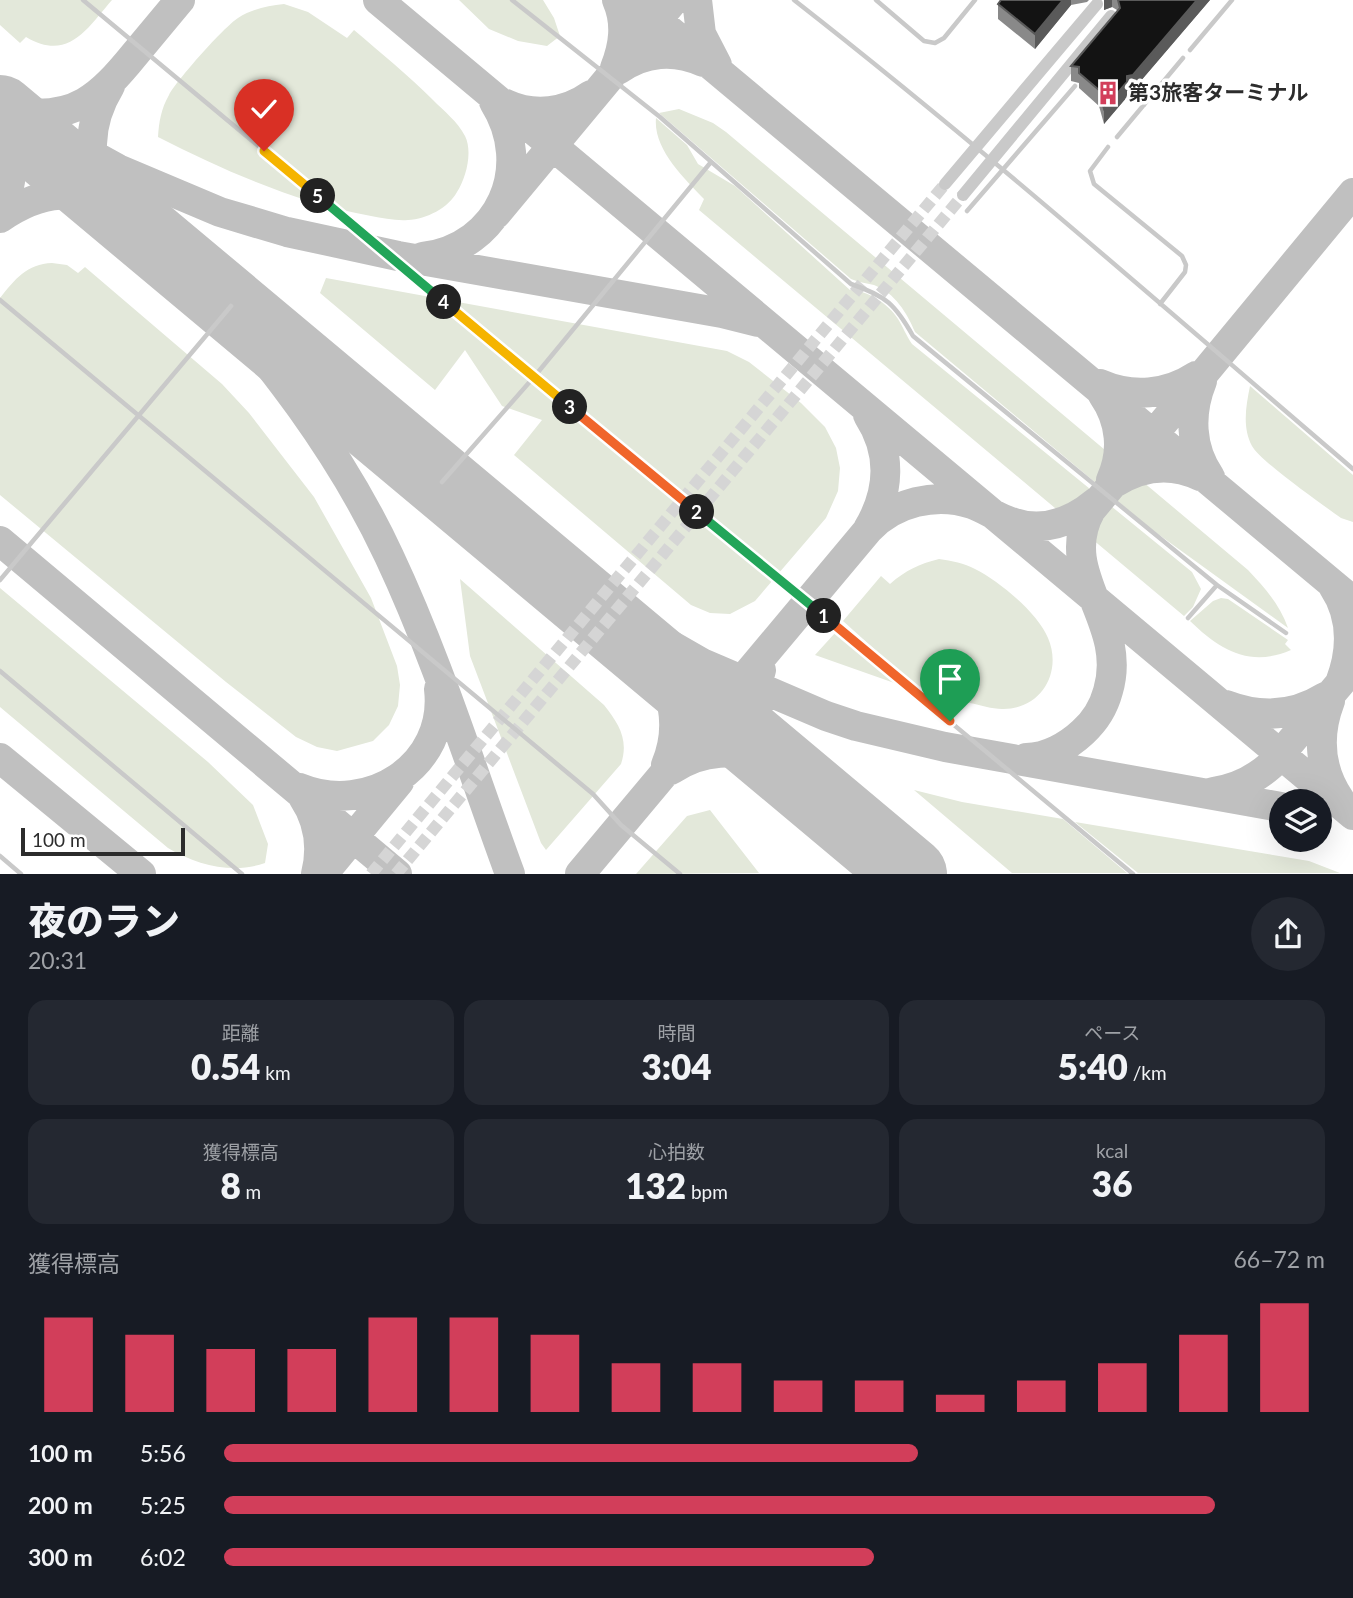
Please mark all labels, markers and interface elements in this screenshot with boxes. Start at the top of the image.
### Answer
pin [234,79,294,151]
building icon: 第3旅客ターミナル [1094,79,1122,107]
place label: 第3旅客ターミナル [1128,79,1308,104]
icon: check [245,90,283,128]
pin: 5 [300,178,336,214]
text: 5 [312,184,323,207]
pin: 4 [426,284,462,320]
text: 4 [438,290,449,313]
pin: 3 [552,390,588,424]
text: 3 [564,395,575,418]
pin: 2 [680,494,714,530]
text: 2 [691,500,702,523]
pin: 1 [806,598,842,634]
text: 1 [818,604,829,627]
pin [920,649,980,721]
icon: arrive [931,660,969,698]
map controls [1269,789,1332,852]
button: layers [1269,789,1332,852]
scale bar [21,824,186,856]
text: 100 m [32,828,86,851]
text: 夜のラン [28,897,180,943]
button: share [1251,897,1325,971]
text: 20:31 [28,946,87,974]
text: 距離 [222,1021,260,1044]
text: 時間 [657,1021,696,1044]
text: ペース [1084,1021,1140,1044]
text: 0.54 [191,1045,260,1087]
text: 3:04 [641,1045,712,1087]
text: 5:40 [1058,1045,1128,1087]
text: km [260,1061,291,1084]
text: /km [1128,1061,1167,1084]
text: kcal [1096,1139,1128,1162]
text: 獲得標高 [203,1140,279,1163]
text: 心拍数 [648,1140,705,1163]
text: 36 [1092,1162,1132,1204]
text: 8 [220,1164,241,1206]
text: 132 [625,1164,686,1206]
text: m [241,1180,261,1203]
text: bpm [686,1180,728,1203]
text: 66–72 m [1233,1245,1325,1273]
text: 獲得標高 [28,1249,120,1277]
text: 100 m [28,1439,93,1467]
text: 5:56 [140,1439,186,1467]
text: 200 m [28,1491,93,1519]
text: 5:25 [140,1491,186,1519]
text: 300 m [28,1543,93,1571]
text: 6:02 [140,1543,186,1571]

